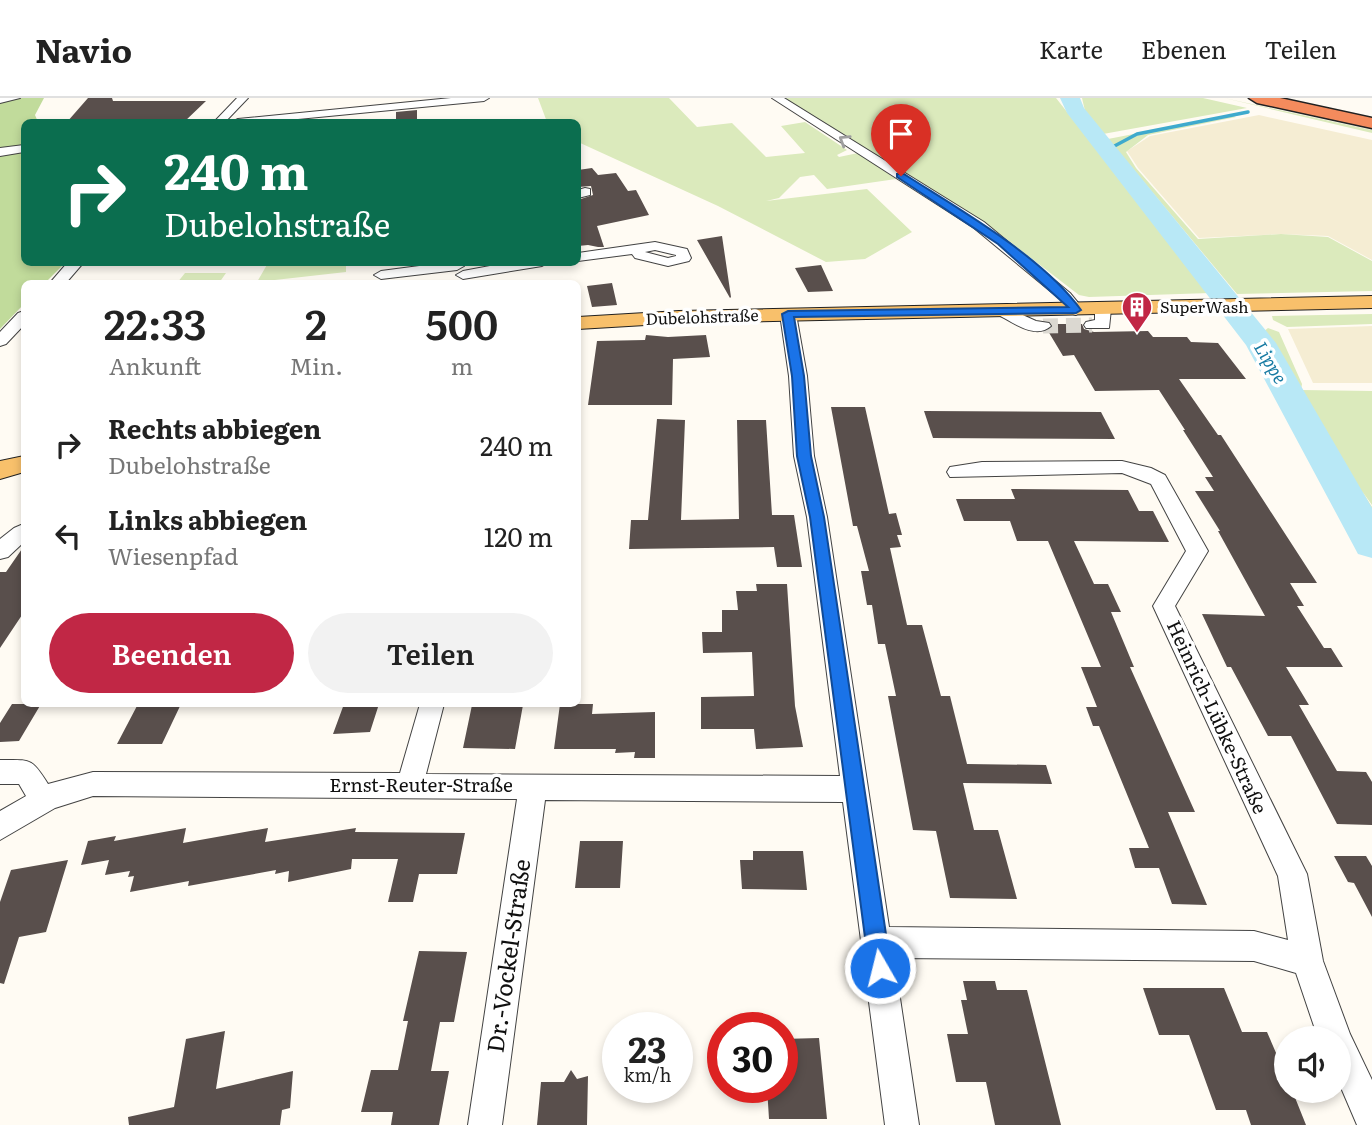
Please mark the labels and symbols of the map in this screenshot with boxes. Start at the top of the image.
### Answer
pin [871,104,931,176]
one-way arrow [839,135,852,148]
building icon: SuperWash [1120,290,1154,334]
place label: SuperWash [1160,294,1249,318]
street label: Dubelohstraße [645,302,759,330]
water label: Lippe [1248,336,1294,388]
street label: Heinrich-Lübke-Straße [1161,615,1275,818]
street label: Ernst-Reuter-Straße [329,770,513,798]
street label: Dr.-Vockel-Straße [477,857,537,1055]
position arrow [843,931,917,1005]
speed limit sign: 30 [707,1012,798,1103]

